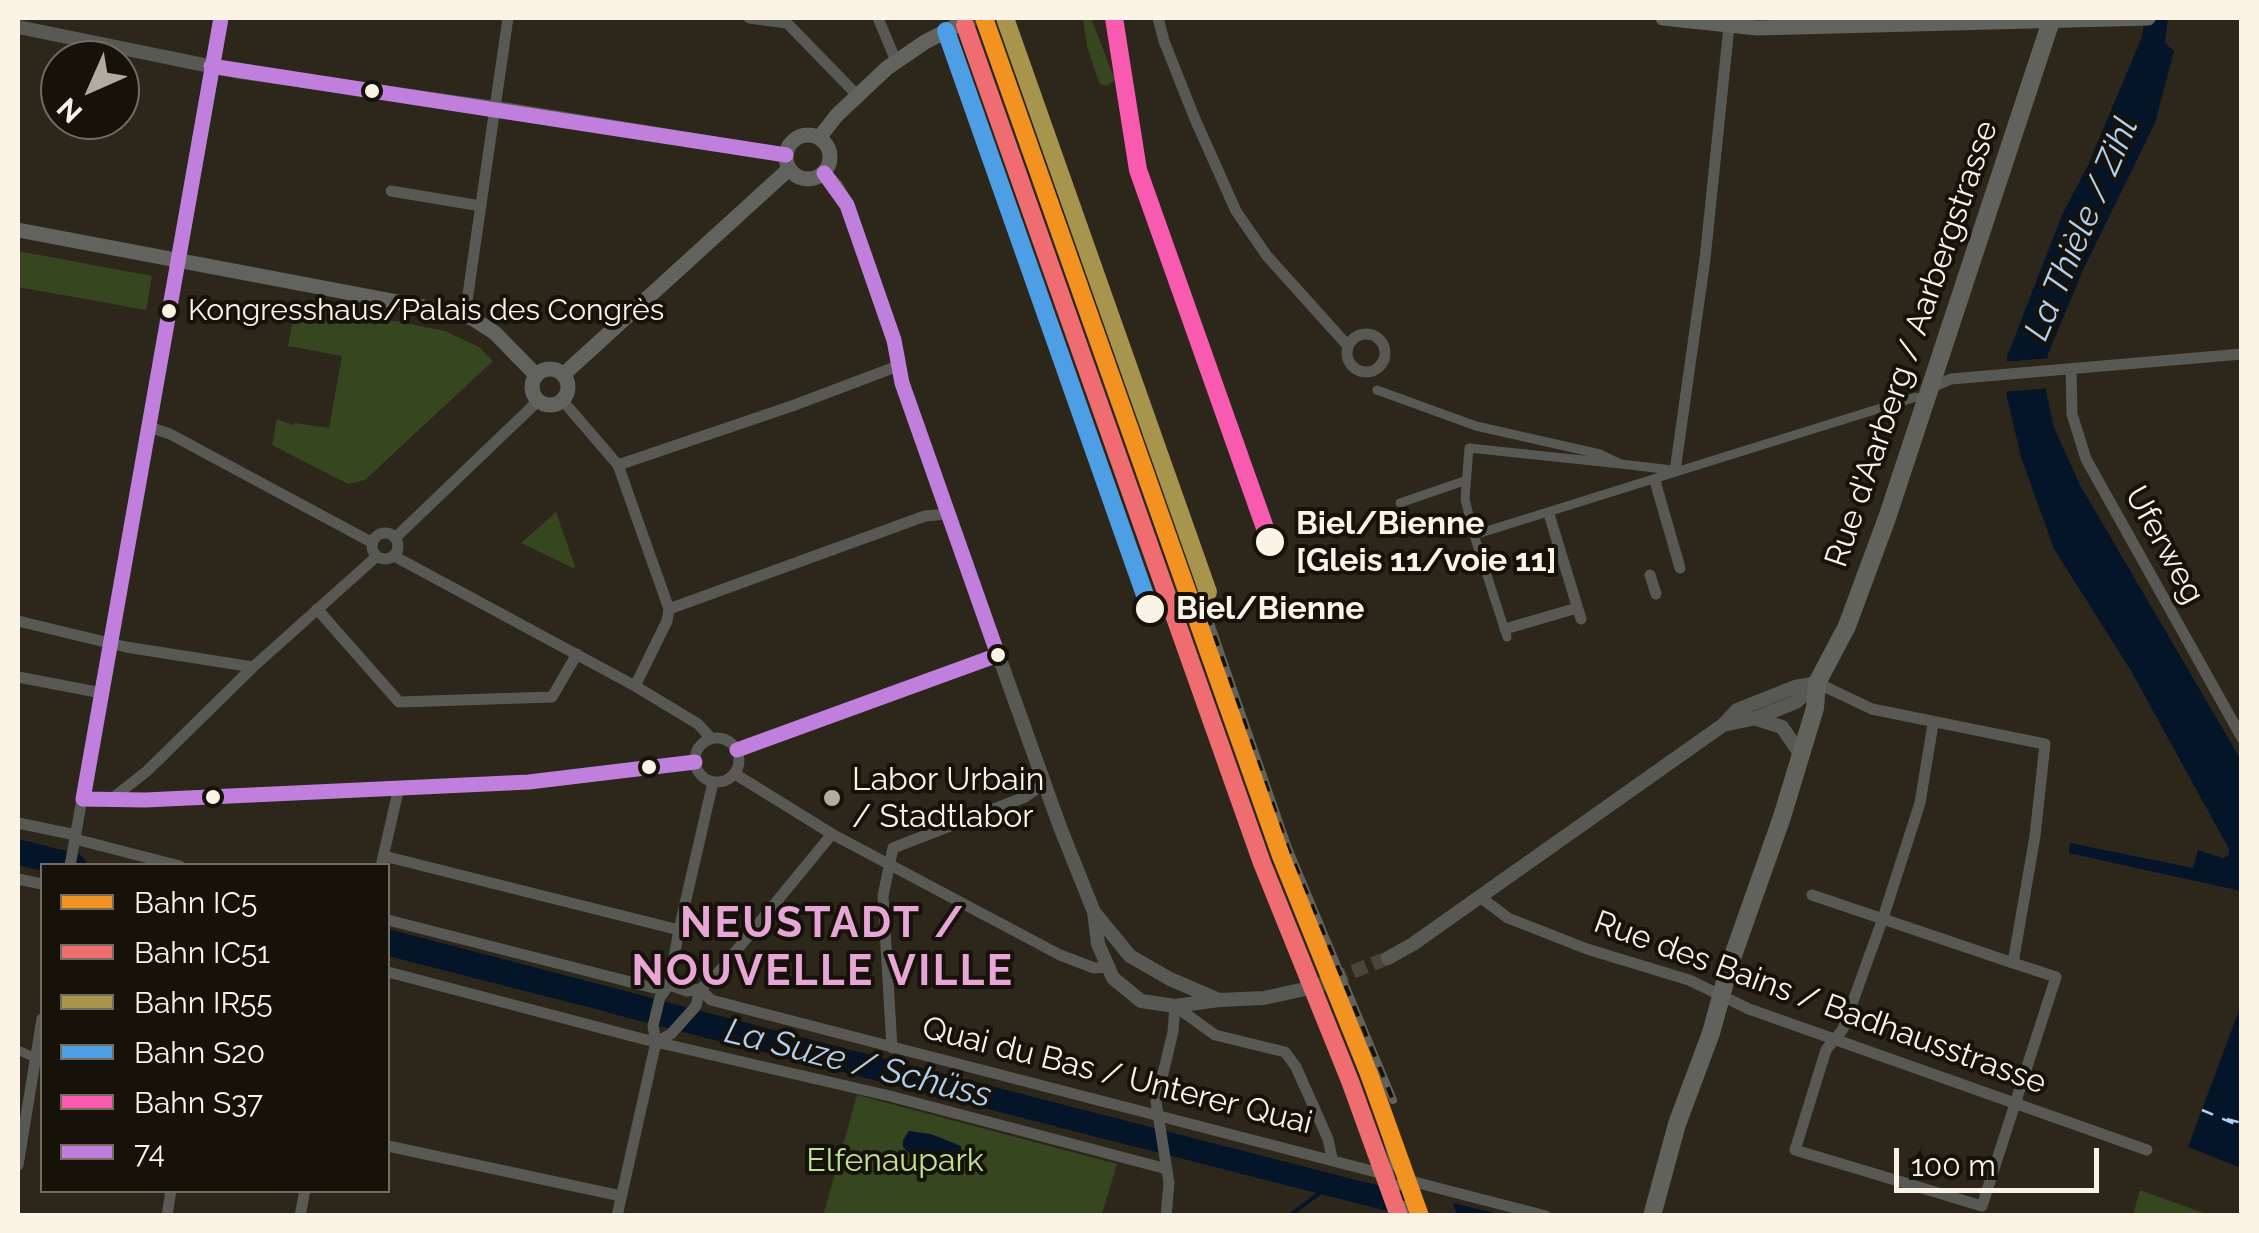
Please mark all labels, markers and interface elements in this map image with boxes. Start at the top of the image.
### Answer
north arrow [40,40,140,140]
unlabelled marker [362,81,382,101]
text: N [51,91,89,129]
water label: La Thièle / Zihl [2016,111,2148,347]
street label: Rue d'Aarberg / Aarbergstrasse [1817,116,2007,572]
place label: Kongresshaus/Palais des Congrès [188,293,664,329]
marker: Kongresshaus/Palais des Congrès [159,301,179,321]
street label: Uferweg [2116,480,2212,610]
place label: Biel/Bienne [Gleis 11/voie 11] [1296,505,1557,580]
marker: Biel/Bienne [Gleis 11/voie 11] [1253,525,1287,559]
place label: Biel/Bienne [1176,590,1364,628]
marker: Biel/Bienne [1133,592,1167,626]
unlabelled marker [988,645,1008,665]
unlabelled marker [639,757,659,777]
place label: Labor Urbain / Stadtlabor [852,761,1044,836]
unlabelled marker [203,787,223,807]
marker: Labor Urbain / Stadtlabor [821,787,843,809]
legend [40,863,390,1193]
text: Bahn IC5 [134,885,257,920]
district label: NEUSTADT / NOUVELLE VILLE [631,899,1015,998]
street label: Rue des Bains / Badhausstrasse [1589,903,2051,1103]
text: Bahn IC51 [134,935,270,970]
text: Bahn IR55 [134,985,273,1020]
street label: Quai du Bas / Unterer Quai [918,1009,1316,1143]
water label: La Suze / Schüss [721,1011,995,1117]
text: Bahn S20 [134,1035,265,1070]
text: Bahn S37 [134,1085,263,1120]
scale bar [1899,1128,2104,1190]
text: 74 [134,1135,165,1170]
park label: Elfenaupark [806,1142,984,1180]
text: 100 m [1911,1148,1996,1183]

